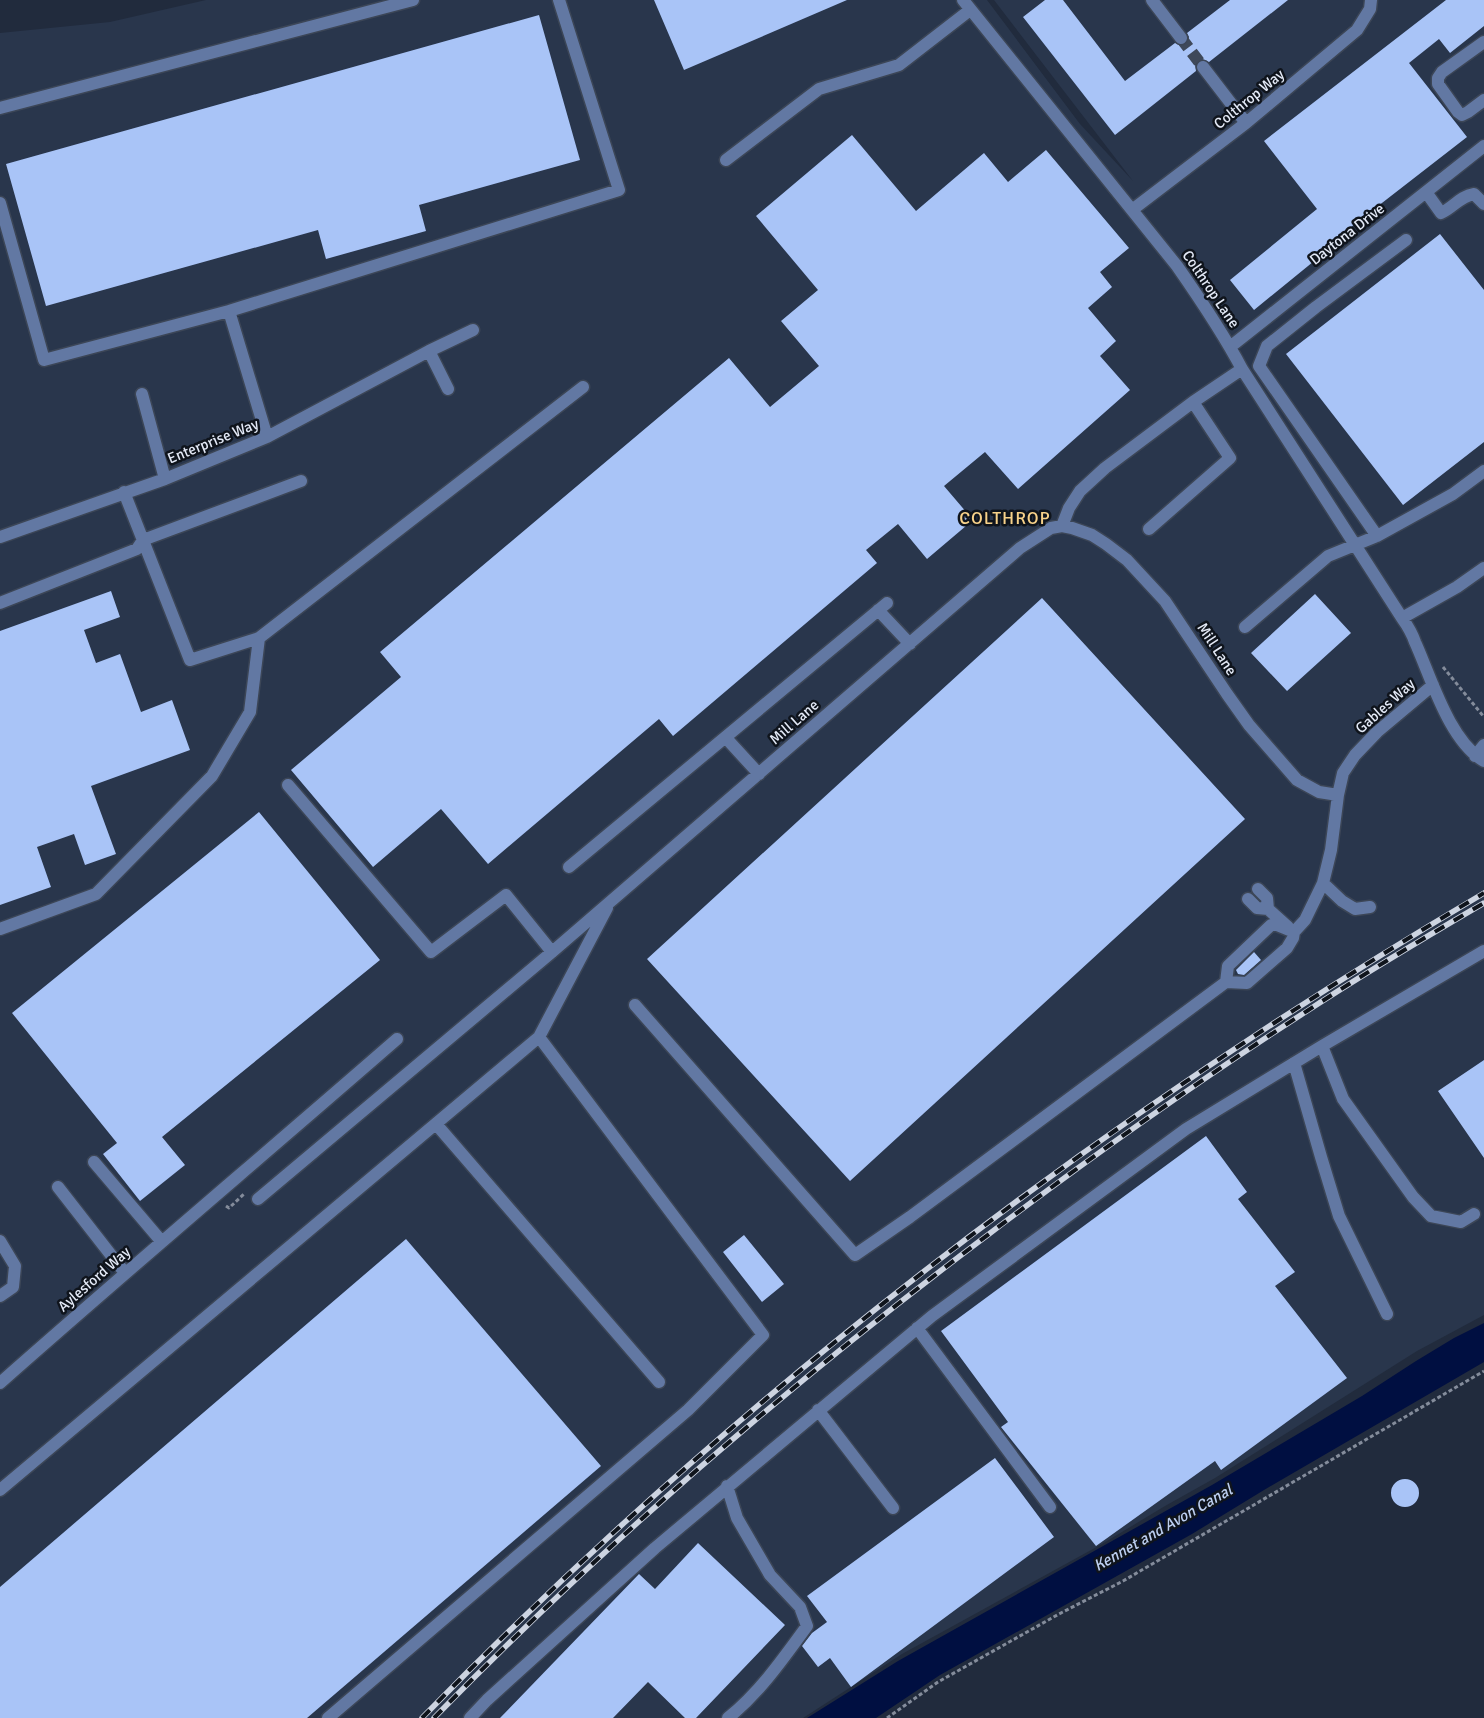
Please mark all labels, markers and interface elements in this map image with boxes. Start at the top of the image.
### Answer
street label: Colthrop Way [1210,65,1288,133]
street label: Daytona Drive [1306,199,1388,269]
street label: Colthrop Lane [1178,247,1244,331]
street label: Enterprise Way [165,415,261,467]
district label: COLTHROP [959,507,1051,529]
street label: Mill Lane [1193,619,1241,679]
street label: Gables Way [1352,675,1418,737]
street label: Mill Lane [766,696,822,748]
street label: Aylesford Way [54,1243,134,1315]
water label: Kennet and Avon Canal [1090,1479,1237,1576]

